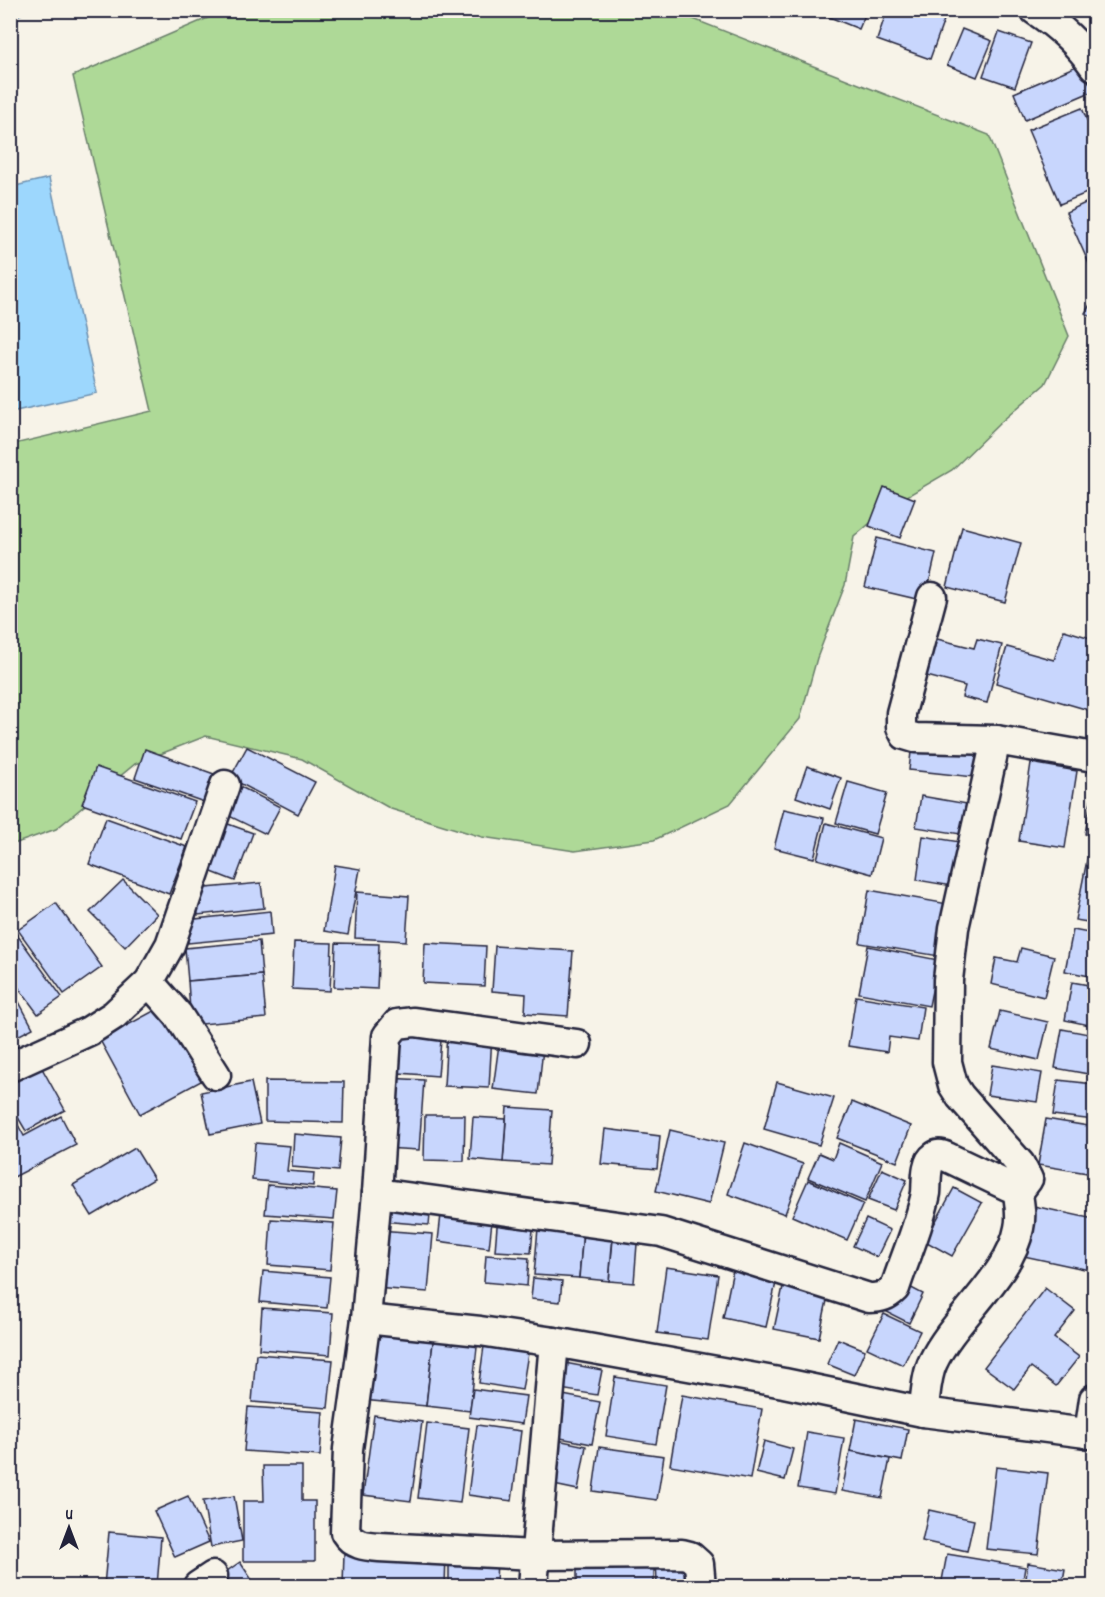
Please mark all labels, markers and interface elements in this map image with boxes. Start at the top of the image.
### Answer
north arrow [39,1498,99,1558]
text: U [65,1504,73,1527]

